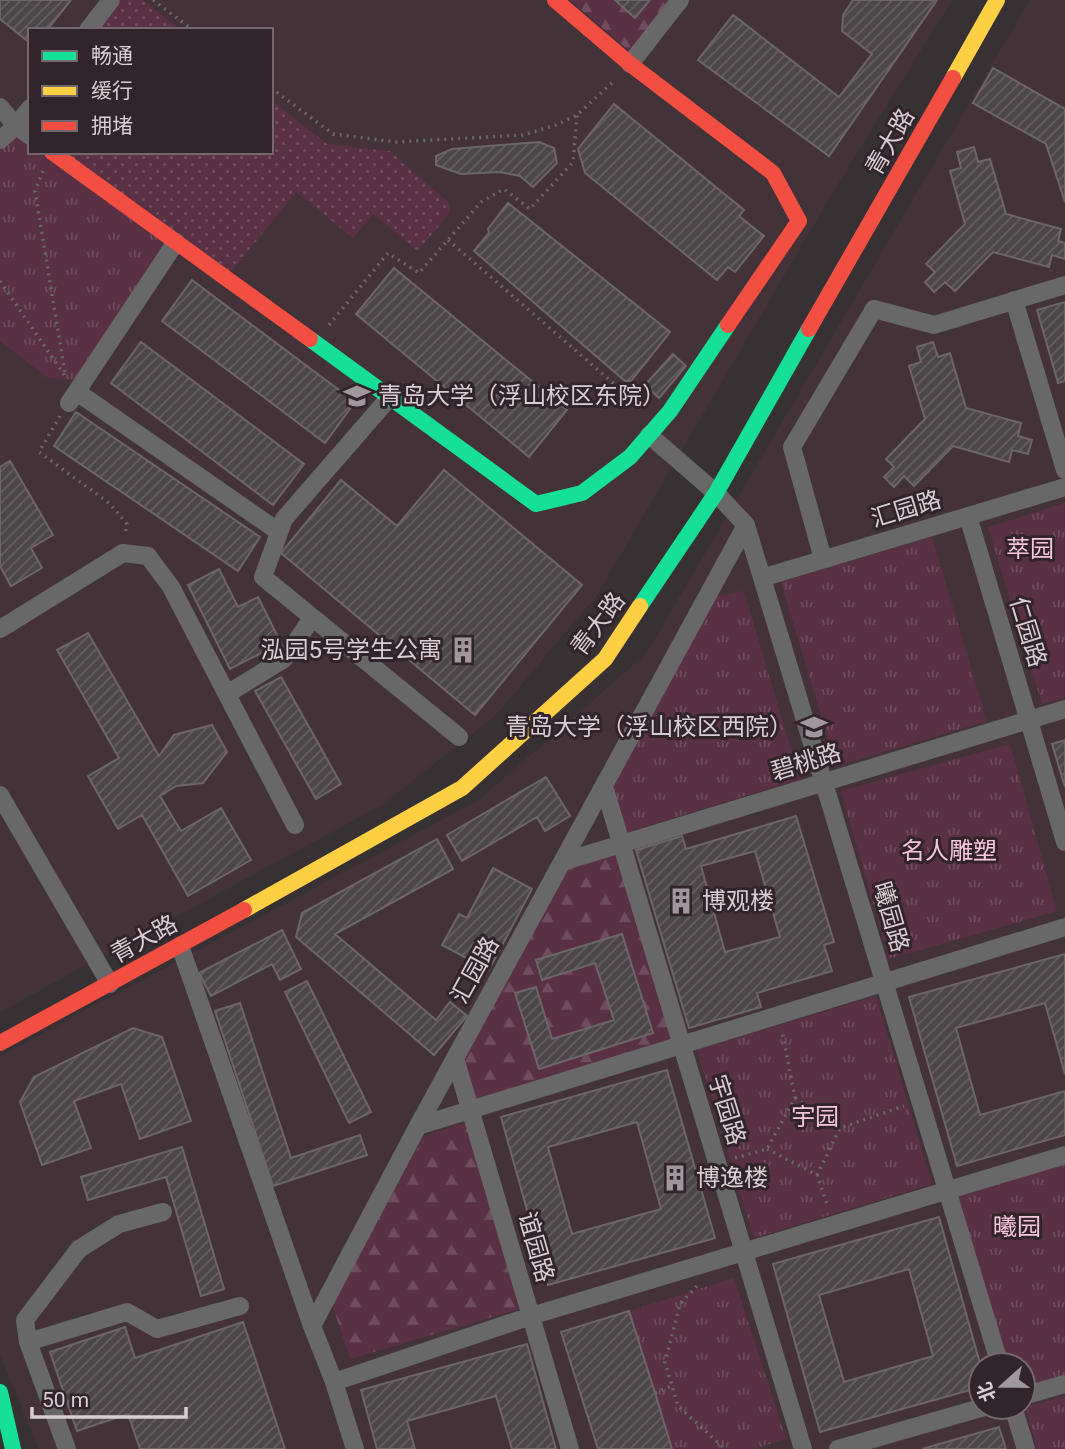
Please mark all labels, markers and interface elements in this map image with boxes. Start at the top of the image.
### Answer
legend [28,28,273,154]
text: 畅通 [91,44,133,68]
text: 缓行 [91,79,133,103]
street label: 青大路 [860,104,920,180]
text: 拥堵 [91,114,133,138]
school or university icon: 青岛大学（浮山校区东院） [342,381,372,411]
place label: 青岛大学（浮山校区东院） [378,382,666,410]
street label: 汇园路 [867,485,945,533]
park label: 萃园 [1006,535,1054,563]
street label: 青大路 [565,587,631,661]
street label: 仁园路 [1004,593,1052,671]
building icon: 泓园5号学生公寓 [448,635,478,665]
place label: 泓园5号学生公寓 [261,636,442,664]
school or university icon: 青岛大学（浮山校区西院） [799,712,829,742]
place label: 青岛大学（浮山校区西院） [505,713,793,741]
street label: 碧桃路 [767,738,845,786]
park label: 名人雕塑 [901,837,997,865]
street label: 曦园路 [868,879,914,955]
building icon: 博观楼 [666,886,696,916]
place label: 博观楼 [702,887,774,915]
street label: 青大路 [106,909,182,969]
street label: 汇园路 [445,932,505,1008]
street label: 宇园路 [703,1071,751,1149]
park label: 宇园 [791,1103,839,1131]
building icon: 博逸楼 [660,1163,690,1193]
place label: 博逸楼 [696,1164,768,1192]
street label: 谊园路 [513,1209,559,1285]
park label: 曦园 [993,1213,1041,1241]
north arrow [967,1351,1037,1421]
scale bar [32,1376,186,1420]
text: 北 [972,1379,1001,1405]
text: 50 m [42,1388,89,1412]

